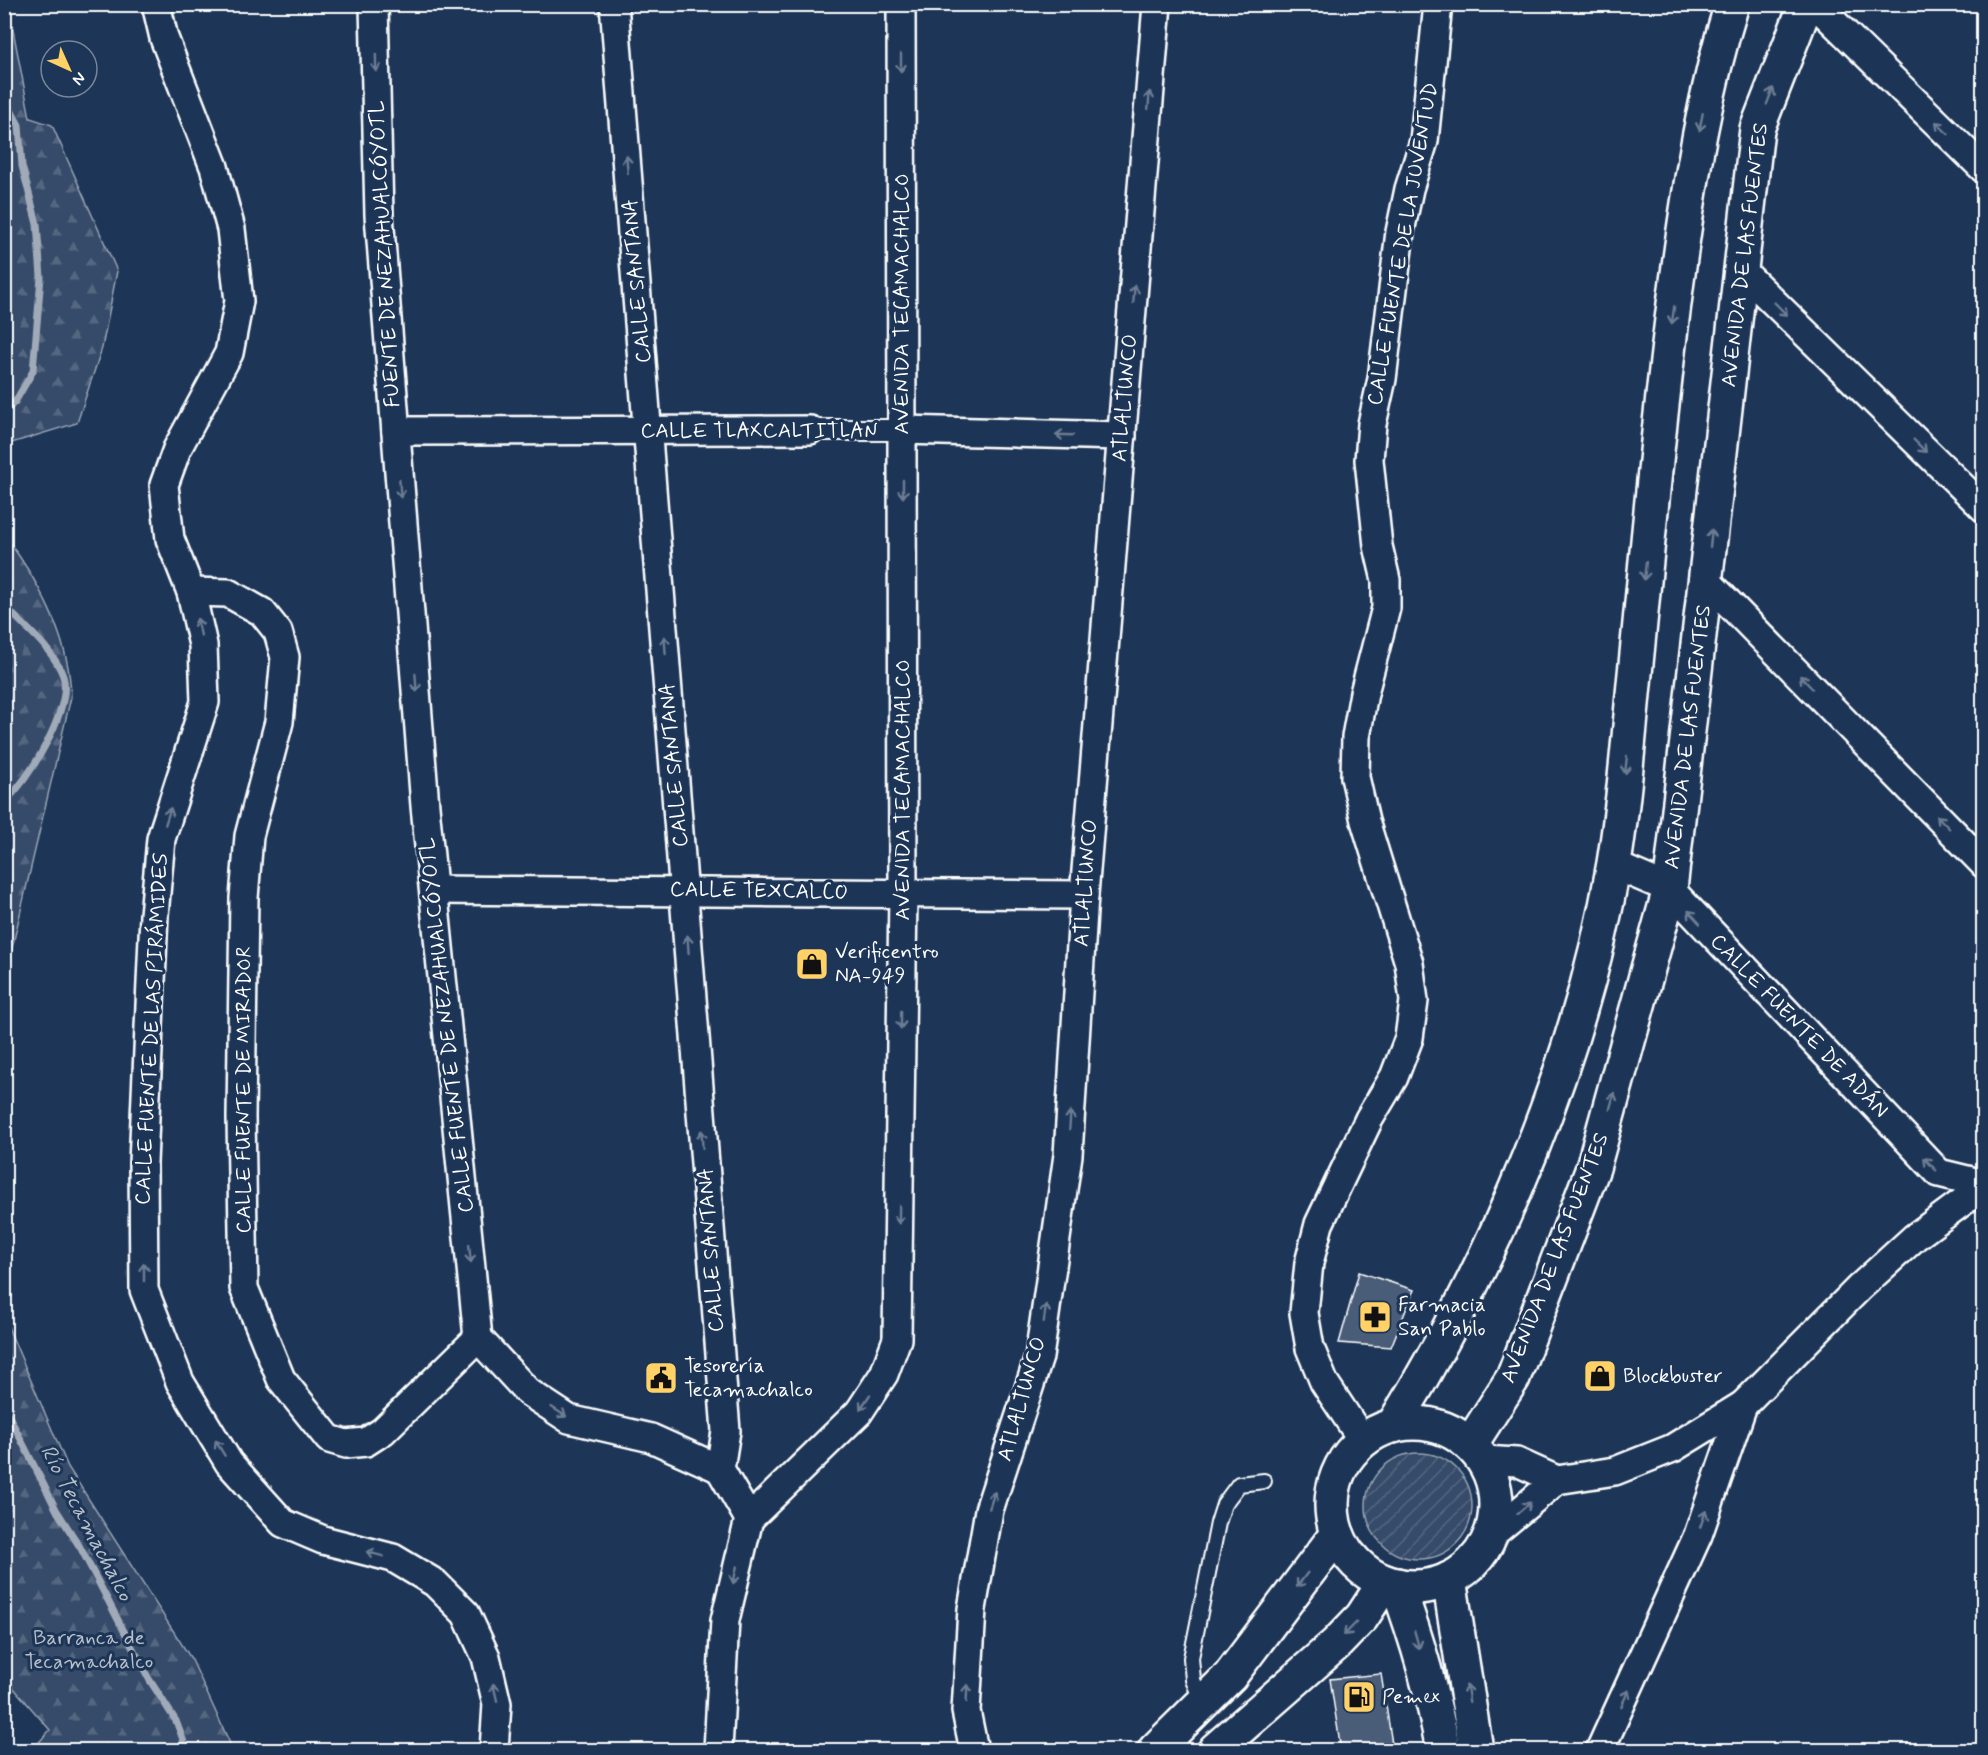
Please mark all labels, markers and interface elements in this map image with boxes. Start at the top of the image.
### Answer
north arrow [39,39,99,99]
one-way arrow [370,52,381,72]
one-way arrow [895,52,907,72]
text: N [67,67,90,90]
street label: CALLE FUENTE DE LA JUVENTUD [1361,80,1445,408]
one-way arrow [1765,87,1776,106]
one-way arrow [1144,90,1155,110]
street label: FUENTE DE NEZAHUALCÓYOTL [363,100,407,408]
one-way arrow [1695,112,1706,131]
one-way arrow [1934,120,1949,135]
street label: AVENIDA DE LAS FUENTES [1715,121,1775,389]
one-way arrow [621,155,632,175]
street label: AVENIDA TECAMACHALCO [888,173,916,435]
street label: CALLE SANTANA [616,198,658,364]
one-way arrow [1128,285,1139,305]
one-way arrow [1774,302,1789,316]
one-way arrow [1667,304,1678,324]
street label: ATLALTUNCO [1105,333,1145,463]
street label: CALLE TLAXCALTITLAN [640,417,878,445]
one-way arrow [1054,429,1074,440]
one-way arrow [1913,438,1928,453]
one-way arrow [395,478,406,498]
one-way arrow [897,478,909,498]
one-way arrow [1706,529,1717,549]
one-way arrow [1639,561,1650,581]
street label: AVENIDA DE LAS FUENTES [1658,603,1718,871]
one-way arrow [193,617,204,637]
one-way arrow [659,636,670,655]
street label: AVENIDA TECAMACHALCO [889,659,917,921]
one-way arrow [410,673,421,693]
one-way arrow [1799,675,1814,690]
street label: CALLE SANTANA [653,682,695,848]
one-way arrow [1620,755,1631,775]
one-way arrow [164,806,175,825]
one-way arrow [1935,814,1950,829]
street label: ATLALTUNCO [1068,818,1104,948]
street label: CALLE FUENTE DE NEZAHUALCÓYOTL [413,836,481,1214]
street label: CALLE FUENTE DE LAS PIRÁMIDES [129,852,175,1206]
street label: CALLE TEXCALCO [670,875,848,907]
one-way arrow [1687,909,1701,924]
street label: CALLE FUENTE DE ADÁN [1704,928,1894,1124]
one-way arrow [683,935,694,955]
place label: Verificentro NA-949 [835,938,939,990]
street label: CALLE FUENTE DE MIRADOR [230,946,258,1234]
shop icon: Verificentro NA-949 [794,946,830,982]
one-way arrow [895,1009,907,1029]
one-way arrow [1606,1092,1618,1111]
one-way arrow [1065,1110,1076,1130]
one-way arrow [697,1129,708,1149]
street label: AVENIDA DE LAS FUENTES [1494,1129,1616,1387]
one-way arrow [1924,1157,1938,1172]
street label: CALLE SANTANA [691,1167,731,1333]
one-way arrow [893,1204,905,1224]
one-way arrow [465,1243,476,1263]
one-way arrow [138,1262,150,1282]
place label: Farmacia San Pablo [1398,1291,1486,1343]
pharmacy icon: Farmacia San Pablo [1357,1299,1393,1335]
one-way arrow [1040,1304,1051,1324]
street label: ATLALTUNCO [991,1334,1053,1464]
place label: Tesorería Tecamachalco [684,1352,813,1404]
shop icon: Blockbuster [1582,1358,1618,1394]
public building icon: Tesorería Tecamachalco [643,1360,679,1396]
place label: Blockbuster [1623,1362,1723,1390]
one-way arrow [859,1393,871,1410]
one-way arrow [550,1406,566,1418]
water label: Río Tecamachalco [33,1440,139,1607]
one-way arrow [214,1440,226,1457]
one-way arrow [987,1491,998,1510]
one-way arrow [1516,1501,1531,1515]
one-way arrow [1699,1510,1710,1529]
one-way arrow [366,1548,385,1559]
one-way arrow [729,1565,740,1585]
one-way arrow [1296,1572,1308,1588]
one-way arrow [1343,1621,1358,1636]
park label: Barranca de Tecamachalco [25,1624,153,1676]
one-way arrow [1411,1631,1423,1650]
fuel station icon: Pemex [1341,1679,1377,1715]
one-way arrow [488,1683,500,1702]
one-way arrow [961,1683,972,1703]
place label: Pemex [1382,1683,1440,1711]
one-way arrow [1463,1683,1474,1703]
one-way arrow [1620,1689,1631,1707]

